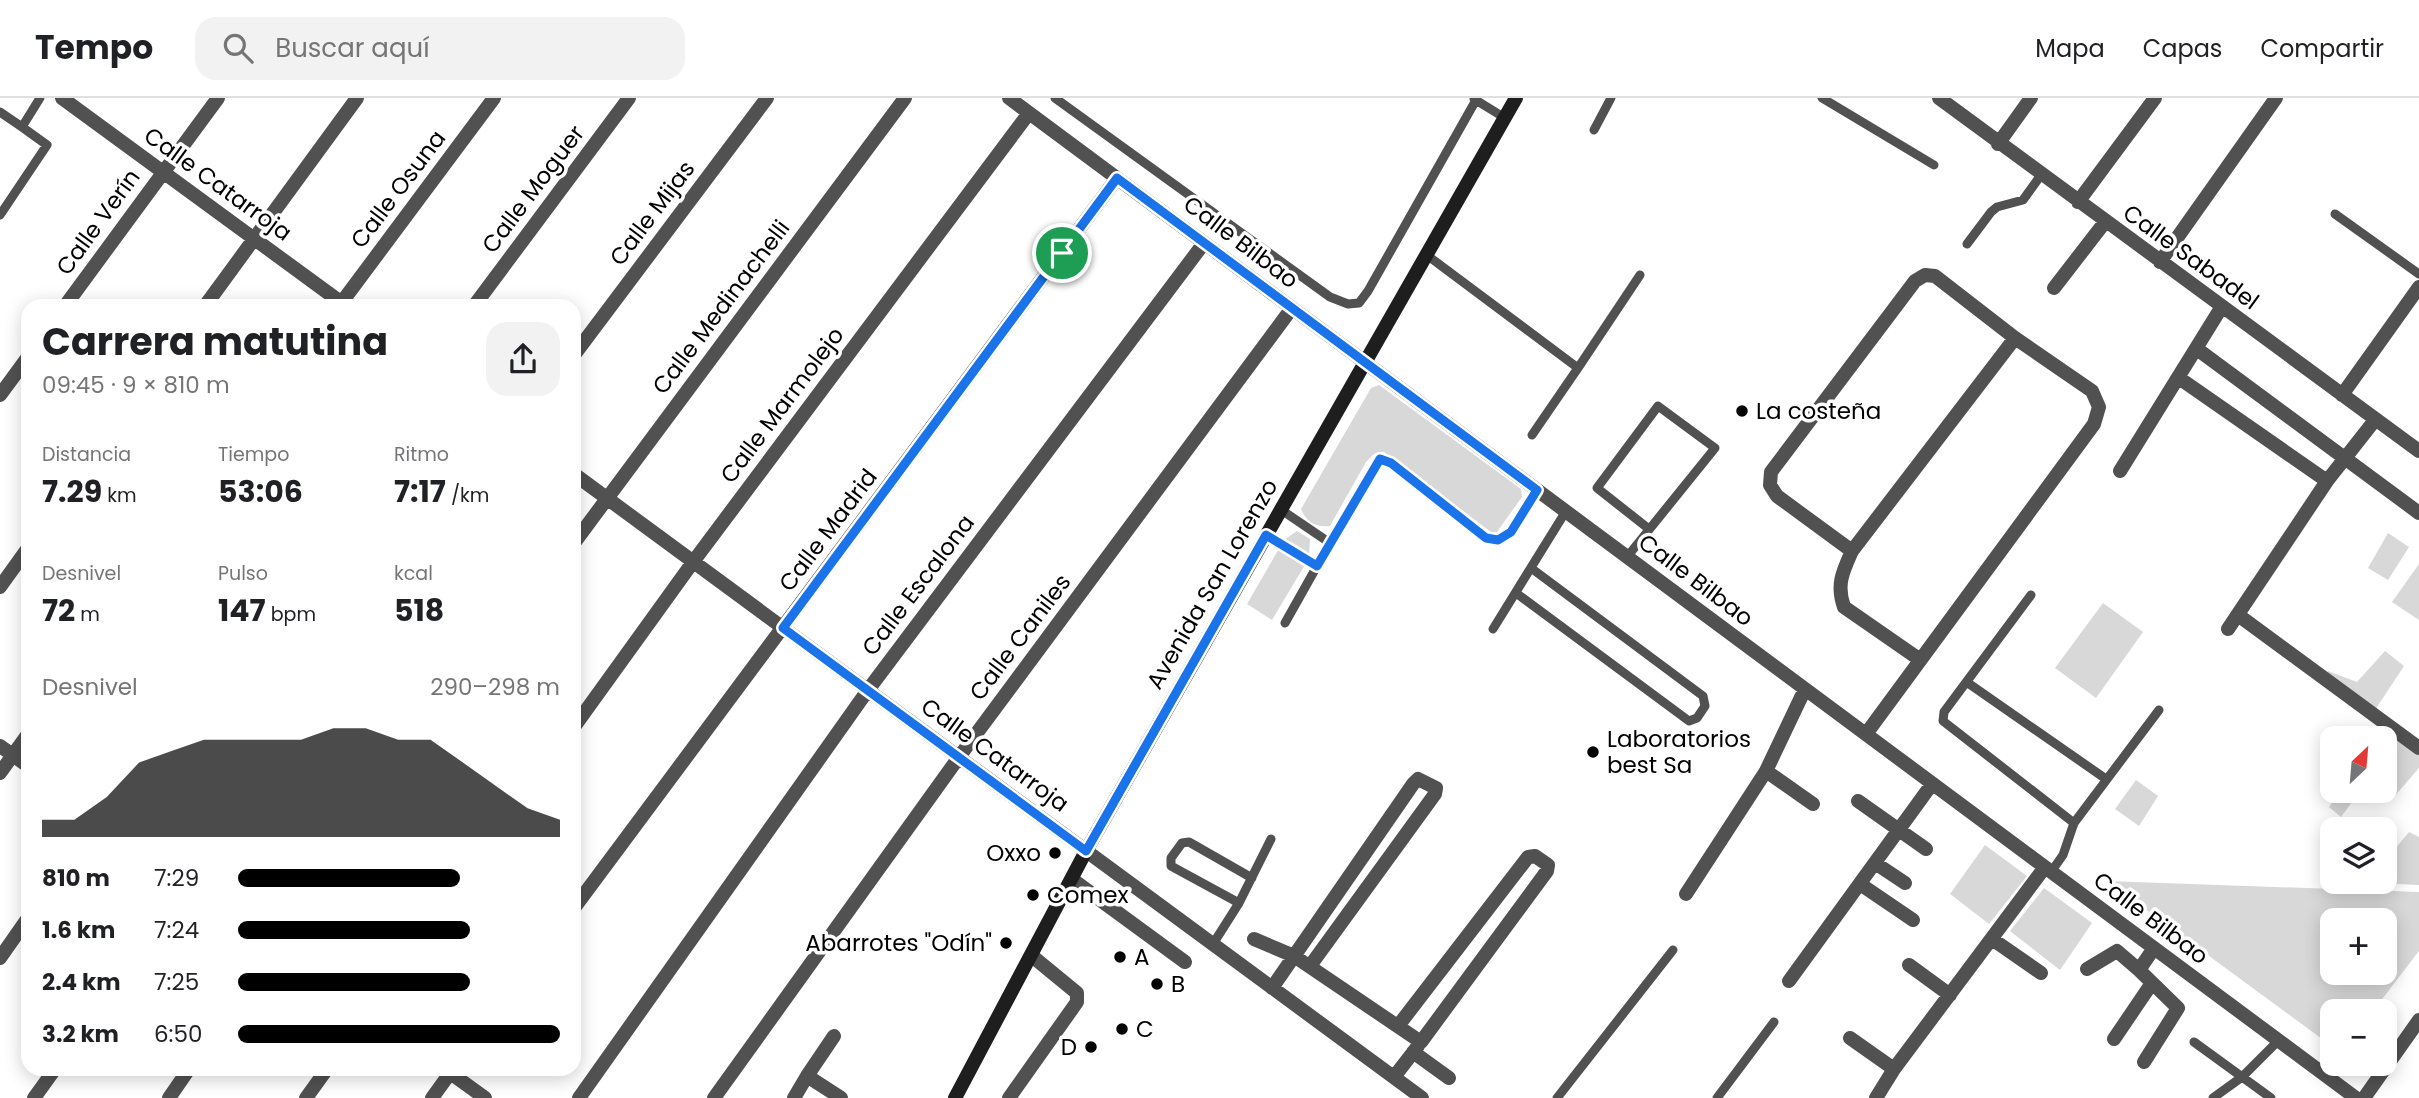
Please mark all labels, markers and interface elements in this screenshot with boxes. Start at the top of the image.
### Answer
search box [195,17,685,80]
text: Tempo [35,24,153,71]
icon: search [219,29,257,67]
text: Buscar aquí [275,30,430,66]
text: Mapa [2035,32,2105,65]
text: Capas [2143,32,2222,65]
text: Compartir [2260,32,2384,65]
street label: Calle Moguer [474,118,592,260]
street label: Calle Catarroja [138,120,298,248]
street label: Calle Osuna [343,123,453,255]
street label: Calle Mijas [602,154,702,272]
street label: Calle Verín [49,163,147,281]
street label: Calle Bilbao [1177,188,1305,296]
street label: Calle Sabadel [2117,197,2265,317]
street label: Calle Medinachelli [645,213,797,401]
pin [1032,223,1092,283]
icon: arrive [1043,234,1081,272]
text: Carrera matutina [42,315,388,368]
street label: Calle Marmolejo [713,320,851,490]
button: share [486,322,560,396]
text: 09:45 · 9 × 810 m [42,369,230,401]
place label: La costeña [1756,395,1881,427]
marker: La costeña [1734,403,1750,419]
text: Distancia [42,441,131,468]
text: Tiempo [218,441,289,468]
text: Ritmo [394,441,449,468]
street label: Calle Madrid [771,462,885,598]
text: 7.29 [42,470,102,513]
text: 53:06 [218,470,303,513]
text: 7:17 [394,470,446,513]
street label: Avenida San Lorenzo [1139,473,1285,695]
text: km [102,482,137,509]
text: /km [446,482,489,509]
street label: Calle Escalona [854,508,982,662]
street label: Calle Bilbao [1632,526,1760,634]
text: Desnivel [42,560,121,587]
text: Pulso [218,560,268,587]
text: kcal [394,560,433,587]
street label: Calle Caniles [962,567,1078,707]
text: 72 [42,589,75,632]
text: 147 [218,589,266,632]
text: 518 [394,589,444,632]
text: m [75,601,100,628]
text: bpm [266,601,316,628]
text: Desnivel [42,671,138,703]
text: 290–298 m [430,671,560,703]
street label: Calle Catarroja [915,691,1075,819]
place label: Laboratorios best Sa [1607,723,1751,781]
north arrow [2320,726,2398,803]
map controls [2320,726,2397,1076]
marker: Laboratorios best Sa [1585,744,1601,760]
button: layers [2320,817,2397,894]
place label: Oxxo [986,837,1041,869]
marker: Oxxo [1047,845,1063,861]
text: 810 m [42,862,110,894]
text: 7:29 [154,862,199,894]
street label: Calle Bilbao [2087,864,2215,972]
place label: Comex [1047,879,1128,911]
marker: Comex [1025,887,1041,903]
button: + [2320,908,2397,985]
text: 1.6 km [42,914,115,946]
text: 7:24 [154,914,199,946]
place label: Abarrotes "Odín" [805,927,992,959]
marker: Abarrotes "Odín" [998,935,1014,951]
place label: A [1134,941,1150,973]
marker: A [1112,949,1128,965]
text: 2.4 km [42,966,121,998]
text: 7:25 [154,966,199,998]
place label: B [1171,968,1185,1000]
marker: B [1149,976,1165,992]
button: − [2320,999,2397,1076]
place label: C [1136,1013,1154,1045]
text: 3.2 km [42,1018,119,1050]
text: 6:50 [154,1018,202,1050]
marker: C [1114,1021,1130,1037]
place label: D [1061,1031,1077,1063]
marker: D [1083,1039,1099,1055]

